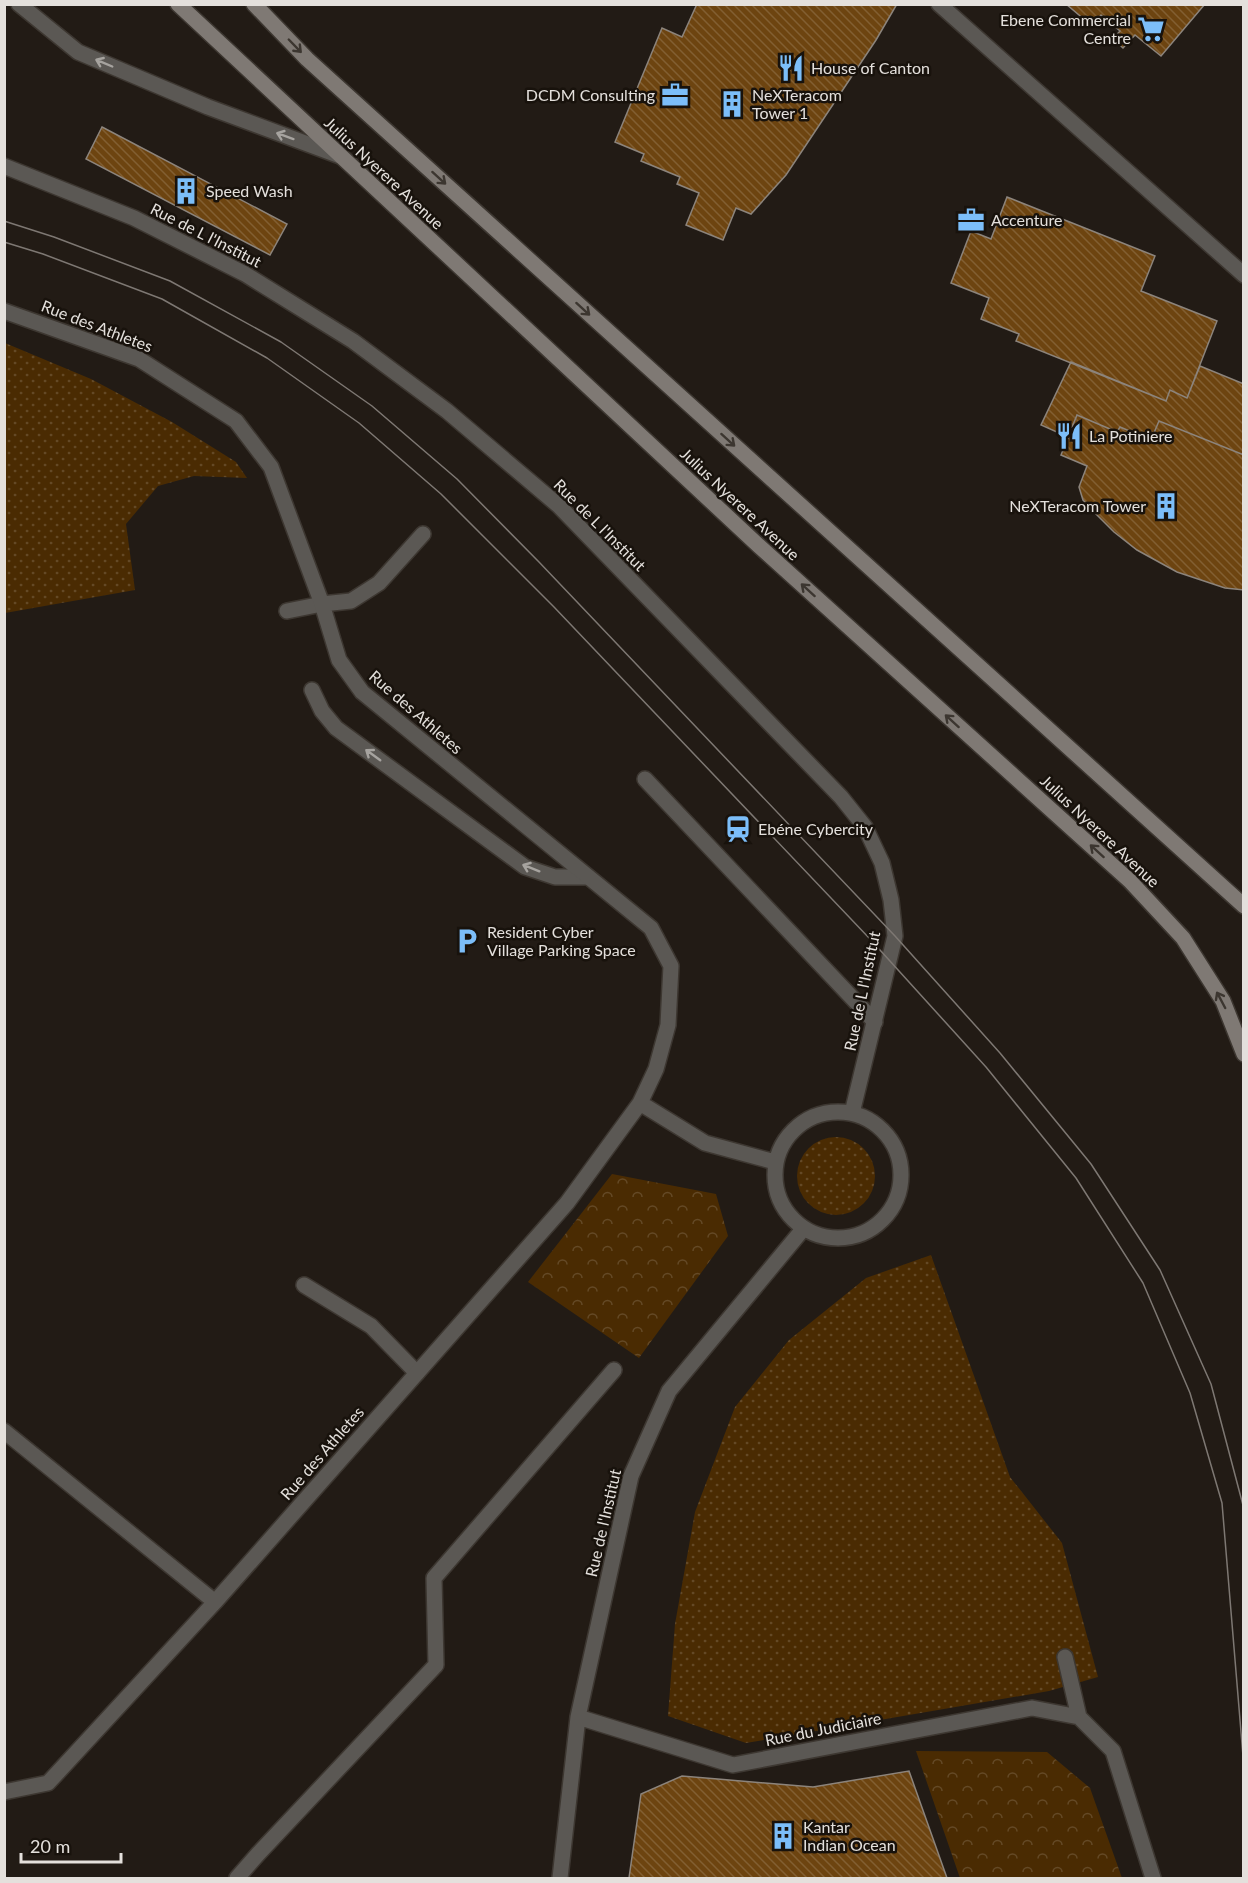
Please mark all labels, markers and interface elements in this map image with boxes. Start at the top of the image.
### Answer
place label: Ebene Commercial Centre [1000,10,1131,47]
supermarket icon: Ebene Commercial Centre [1136,14,1166,44]
one-way arrow [287,39,302,54]
restaurant icon: House of Canton [776,53,806,83]
one-way arrow [96,57,114,68]
place label: House of Canton [811,58,930,77]
office icon: DCDM Consulting [660,80,690,110]
place label: DCDM Consulting [526,85,655,104]
place label: NeXTeracom Tower 1 [752,85,842,122]
building icon: NeXTeracom Tower 1 [717,89,747,119]
street label: Julius Nyerere Avenue [321,113,448,233]
one-way arrow [276,130,295,141]
one-way arrow [431,171,446,185]
building icon: Speed Wash [171,176,201,206]
place label: Speed Wash [206,181,293,200]
street label: Rue de L l'Institut [148,198,265,271]
office icon: Accenture [956,205,986,235]
place label: Accenture [991,210,1062,229]
street label: Rue des Athletes [39,296,155,355]
one-way arrow [575,302,590,316]
restaurant icon: La Potiniere [1054,421,1084,451]
place label: La Potiniere [1089,426,1172,445]
one-way arrow [720,432,735,446]
street label: Julius Nyerere Avenue [677,444,804,564]
street label: Rue de L l'Institut [551,475,650,575]
building icon: NeXTeracom Tower [1151,491,1181,521]
place label: NeXTeracom Tower [1009,496,1146,515]
one-way arrow [800,583,815,597]
street label: Rue des Athletes [366,666,467,757]
one-way arrow [945,714,960,728]
one-way arrow [365,749,381,761]
street label: Julius Nyerere Avenue [1037,771,1164,891]
station icon: Ebéne Cybercity [723,814,753,844]
place label: Ebéne Cybercity [758,819,874,838]
one-way arrow [1090,844,1105,858]
one-way arrow [522,862,540,873]
place label: Resident Cyber Village Parking Space [487,922,636,959]
parking icon: Resident Cyber Village Parking Space [452,926,482,956]
street label: Rue de L l'Institut [840,929,884,1053]
one-way arrow [1215,992,1227,1009]
street label: Rue des Athletes [276,1402,367,1503]
street label: Rue de l'Institut [581,1467,624,1579]
street label: Rue du Judiciaire [763,1708,883,1749]
place label: Kantar Indian Ocean [803,1817,896,1854]
building icon: Kantar Indian Ocean [768,1821,798,1851]
scale bar [21,1826,122,1864]
text: 20 m [30,1835,70,1857]

